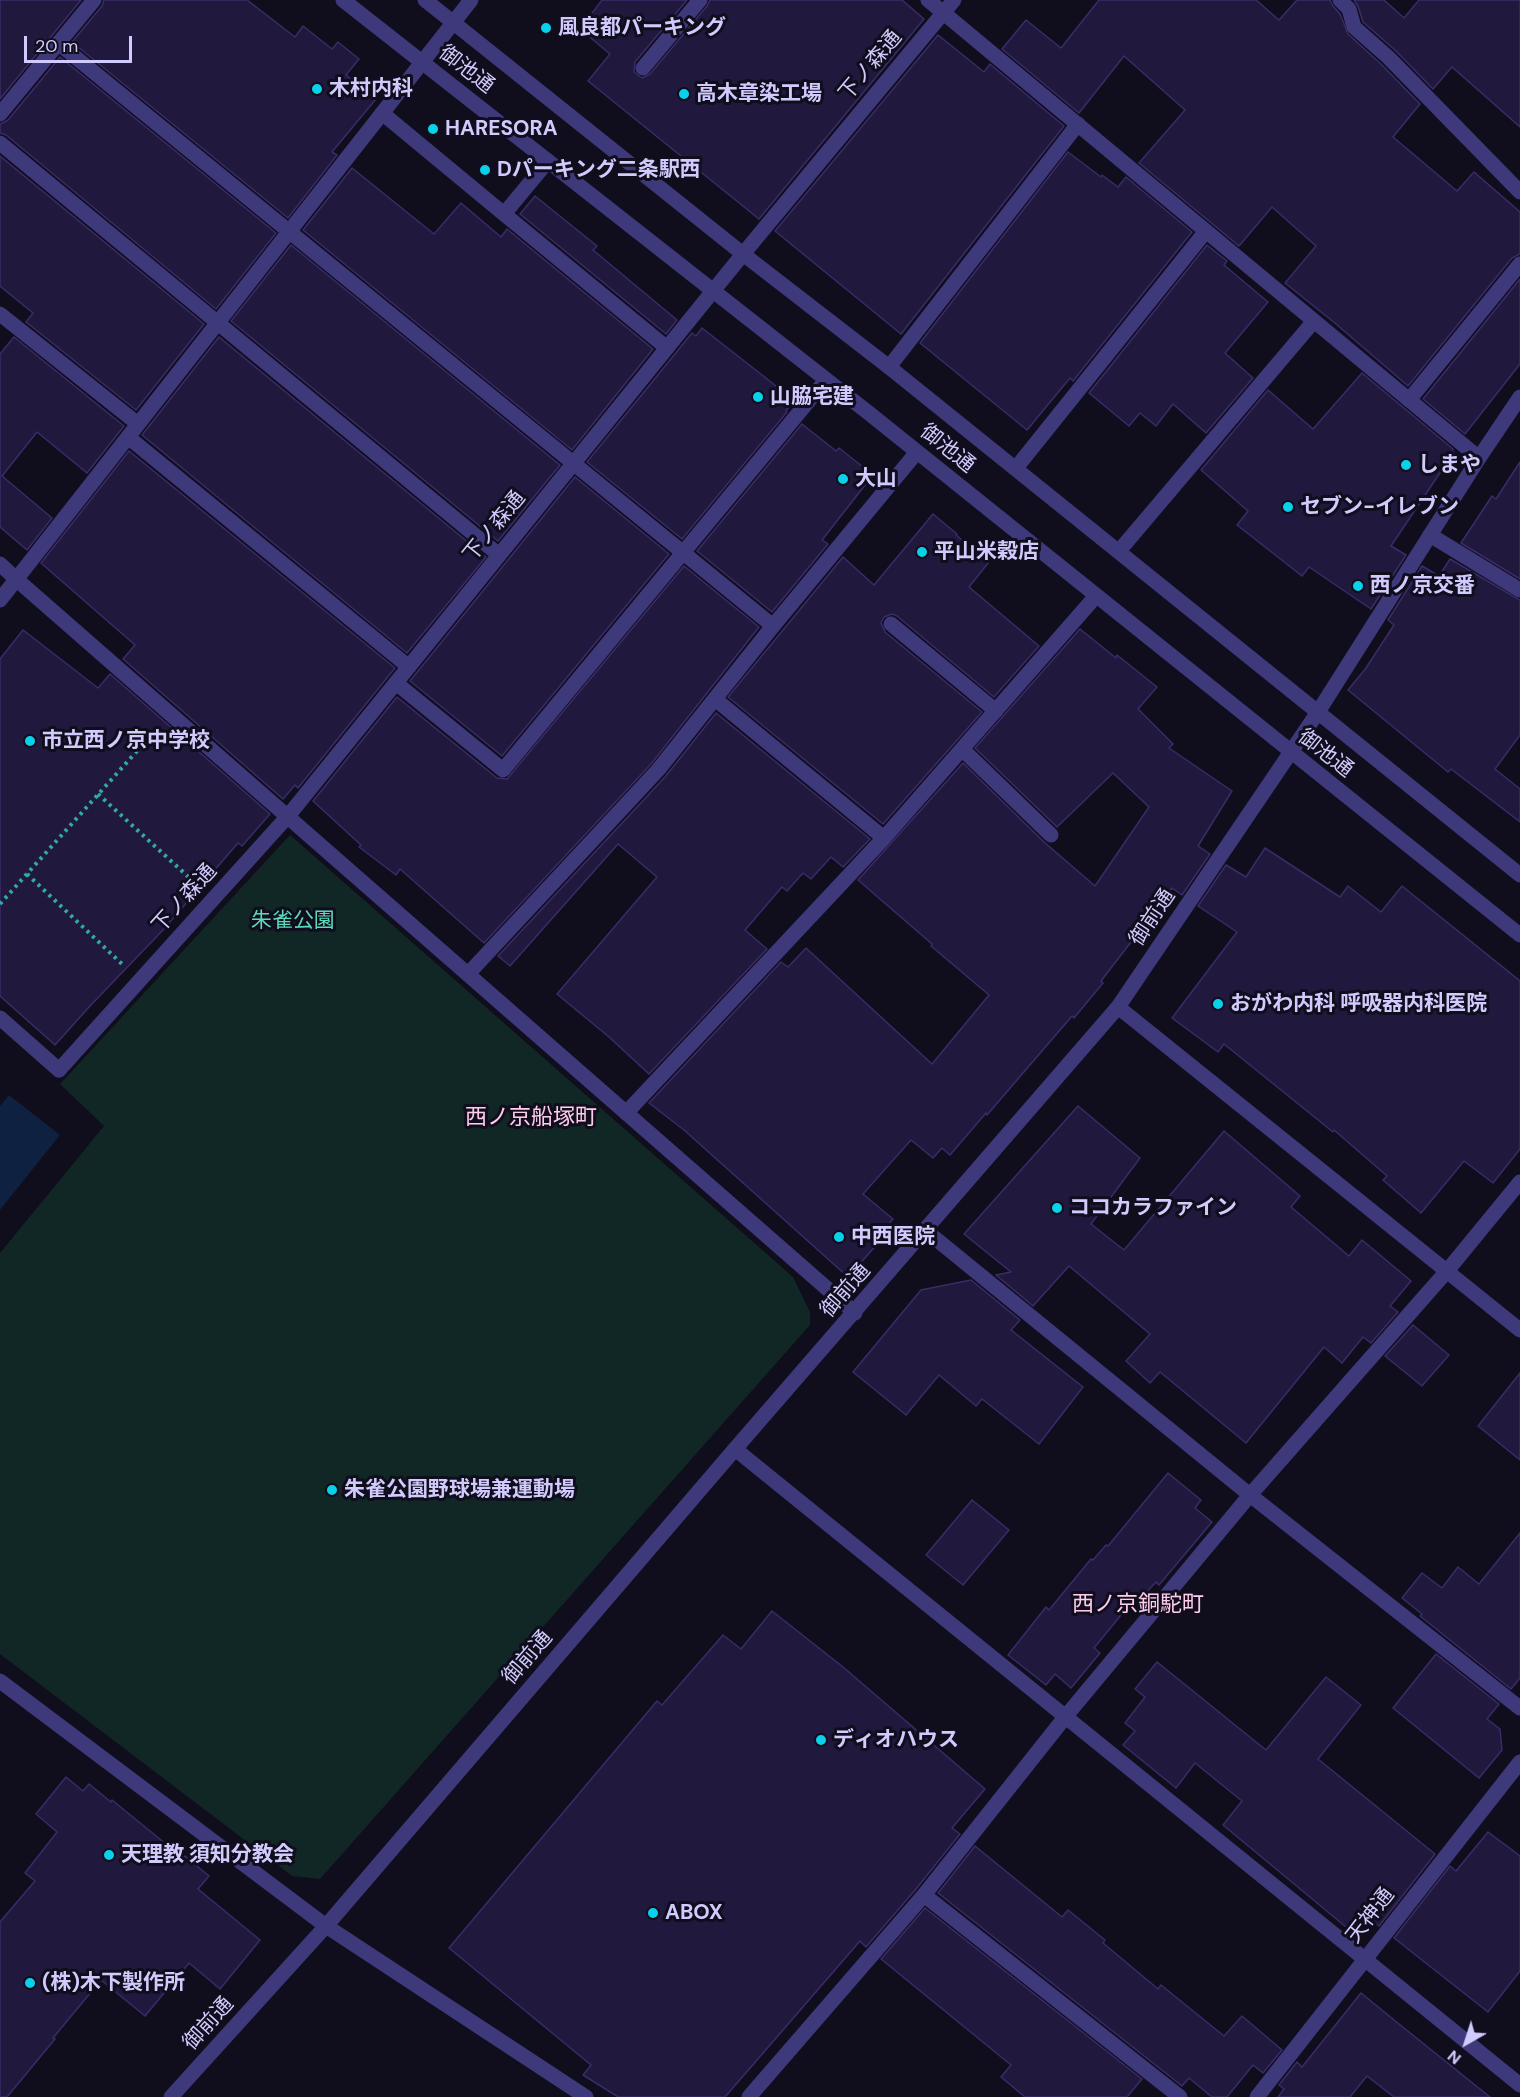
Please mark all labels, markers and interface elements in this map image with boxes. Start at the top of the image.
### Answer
place label: 風良都パーキング [558,15,726,41]
marker: 風良都パーキング [539,21,553,35]
scale bar [27,24,135,62]
street label: 下ノ森通 [834,26,908,106]
text: 20 m [35,34,78,58]
street label: 御池通 [433,41,499,99]
place label: 木村内科 [329,76,413,102]
place label: 高木章染工場 [696,81,822,107]
marker: 木村内科 [310,82,324,96]
marker: 高木章染工場 [677,87,691,101]
place label: HARESORA [445,116,558,142]
marker: HARESORA [426,122,440,136]
place label: Dパーキング二条駅西 [497,157,701,183]
marker: Dパーキング二条駅西 [478,163,492,177]
place label: 山脇宅建 [770,384,854,410]
marker: 山脇宅建 [751,390,765,404]
street label: 御池通 [915,419,979,479]
place label: しまや [1418,452,1481,478]
marker: しまや [1399,458,1413,472]
place label: 大山 [855,466,897,492]
marker: 大山 [836,472,850,486]
street label: 下ノ森通 [459,486,531,568]
place label: セブン-イレブン [1300,494,1459,520]
marker: セブン-イレブン [1281,500,1295,514]
place label: 平山米穀店 [934,539,1039,565]
marker: 平山米穀店 [915,545,929,559]
place label: 西ノ京交番 [1370,573,1475,599]
marker: 西ノ京交番 [1351,579,1365,593]
street label: 御池通 [1292,725,1358,783]
place label: 市立西ノ京中学校 [42,728,210,754]
marker: 市立西ノ京中学校 [23,734,37,748]
street label: 下ノ森通 [148,859,222,939]
street label: 御前通 [1125,885,1181,951]
park label: 朱雀公園 [251,908,335,934]
place label: おがわ内科 呼吸器内科医院 [1230,991,1487,1017]
marker: おがわ内科 呼吸器内科医院 [1211,997,1225,1011]
district label: 西ノ京船塚町 [465,1105,597,1131]
place label: ココカラファイン [1069,1195,1237,1221]
marker: ココカラファイン [1050,1201,1064,1215]
place label: 中西医院 [851,1224,935,1250]
marker: 中西医院 [832,1230,846,1244]
street label: 御前通 [816,1259,876,1323]
place label: 朱雀公園野球場兼運動場 [344,1477,575,1503]
marker: 朱雀公園野球場兼運動場 [325,1483,339,1497]
district label: 西ノ京銅駝町 [1072,1592,1204,1618]
street label: 御前通 [498,1626,558,1690]
place label: ディオハウス [833,1727,959,1753]
marker: ディオハウス [814,1733,828,1747]
place label: 天理教 須知分教会 [121,1842,294,1868]
marker: 天理教 須知分教会 [102,1848,116,1862]
street label: 天神通 [1342,1883,1400,1949]
place label: ABOX [665,1900,723,1926]
marker: ABOX [646,1906,660,1920]
place label: (株)木下製作所 [42,1970,185,1996]
marker: (株)木下製作所 [23,1976,37,1990]
street label: 御前通 [179,1992,239,2056]
north arrow [1436,2013,1496,2073]
text: N [1443,2046,1466,2069]

